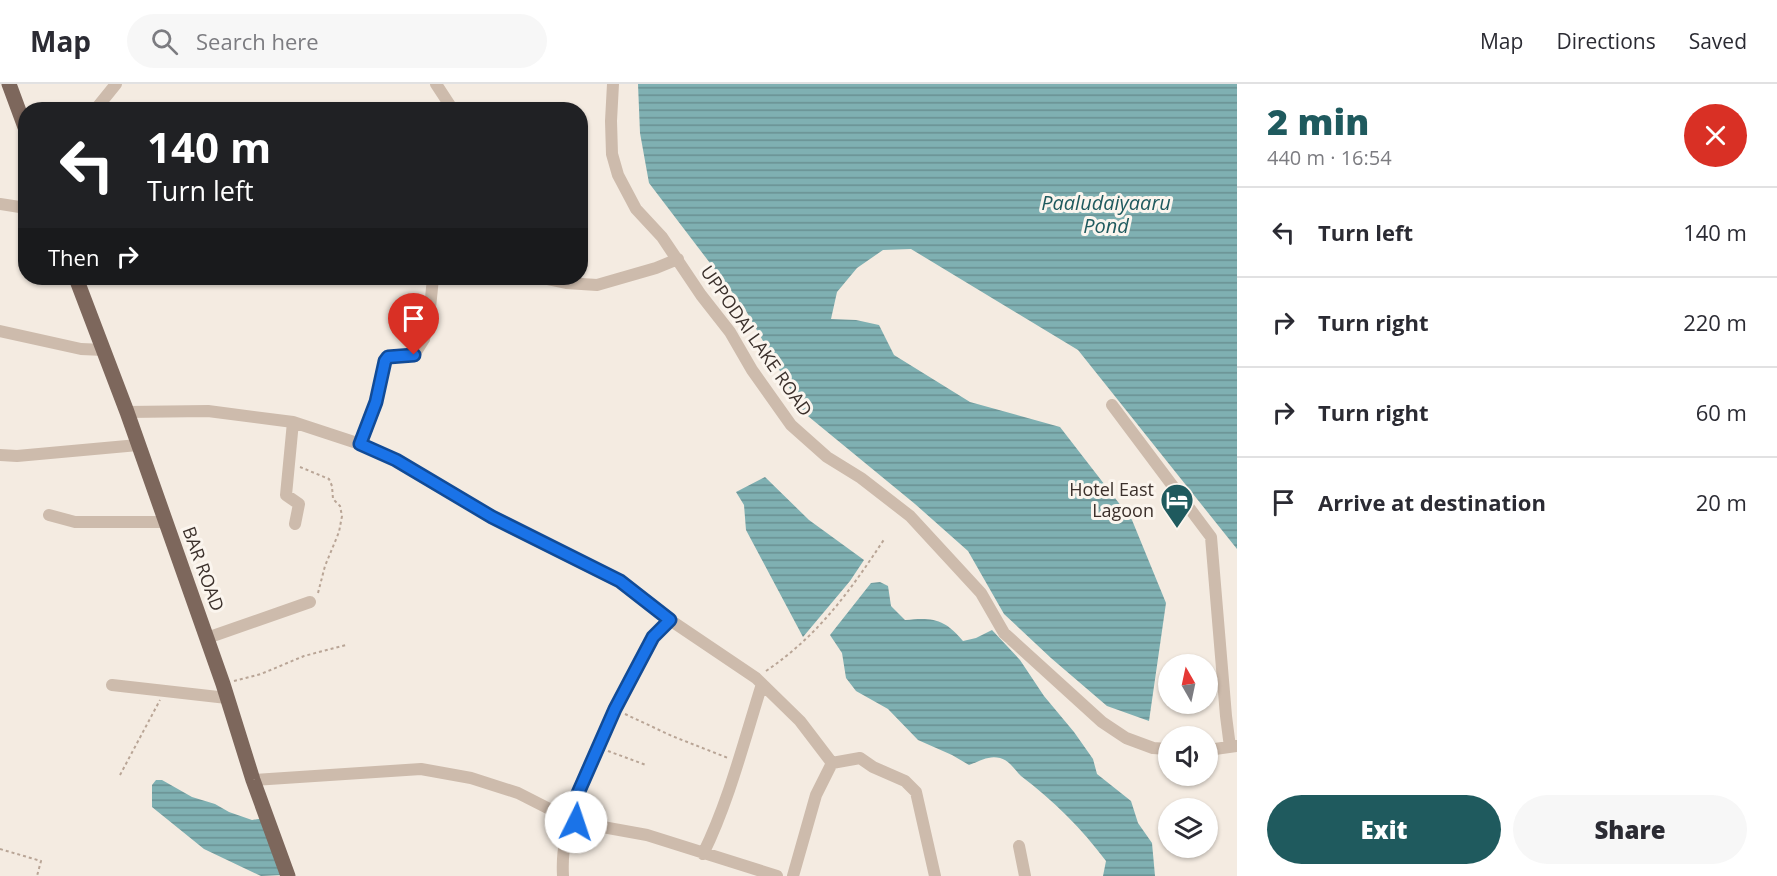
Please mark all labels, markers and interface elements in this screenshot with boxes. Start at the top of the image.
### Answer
search box [127,14,547,68]
text: Map [30,22,91,60]
icon: search [148,25,181,58]
text: Search here [196,26,319,56]
text: Map [1480,27,1523,55]
text: Directions [1556,27,1656,55]
text: Saved [1689,27,1747,55]
text: 2 min [1267,97,1369,146]
button: close [1684,104,1747,167]
text: 140 m [147,118,271,175]
icon: left [48,126,126,204]
text: 440 m · 16:54 [1267,144,1392,171]
text: Turn left [147,172,254,209]
water label: Paaludaiyaaru Pond [1041,189,1171,239]
icon: left [1267,216,1300,249]
text: Turn left [1318,217,1413,247]
text: 140 m [1683,217,1747,247]
icon: right [111,240,144,273]
text: Then [48,242,99,272]
street label: UPPODAI LAKE ROAD [696,260,818,421]
pin [388,293,439,355]
icon: arrive [397,302,430,335]
icon: right [1267,306,1300,339]
text: Turn right [1318,307,1429,337]
text: 220 m [1683,307,1747,337]
icon: right [1267,396,1300,429]
text: Turn right [1318,397,1429,427]
text: 60 m [1696,397,1747,427]
place label: Hotel East Lagoon [1069,477,1154,522]
hotel icon: Hotel East Lagoon [1159,482,1195,529]
icon: arrive [1267,486,1300,519]
text: Arrive at destination [1318,487,1546,517]
text: 20 m [1696,487,1747,517]
street label: BAR ROAD [178,523,230,614]
north arrow [1158,654,1218,714]
map controls [1158,654,1218,858]
button: sound [1158,726,1218,786]
position arrow [544,790,608,854]
button: Exit [1267,795,1501,864]
button: Share [1513,795,1747,864]
button: layers [1158,798,1218,858]

